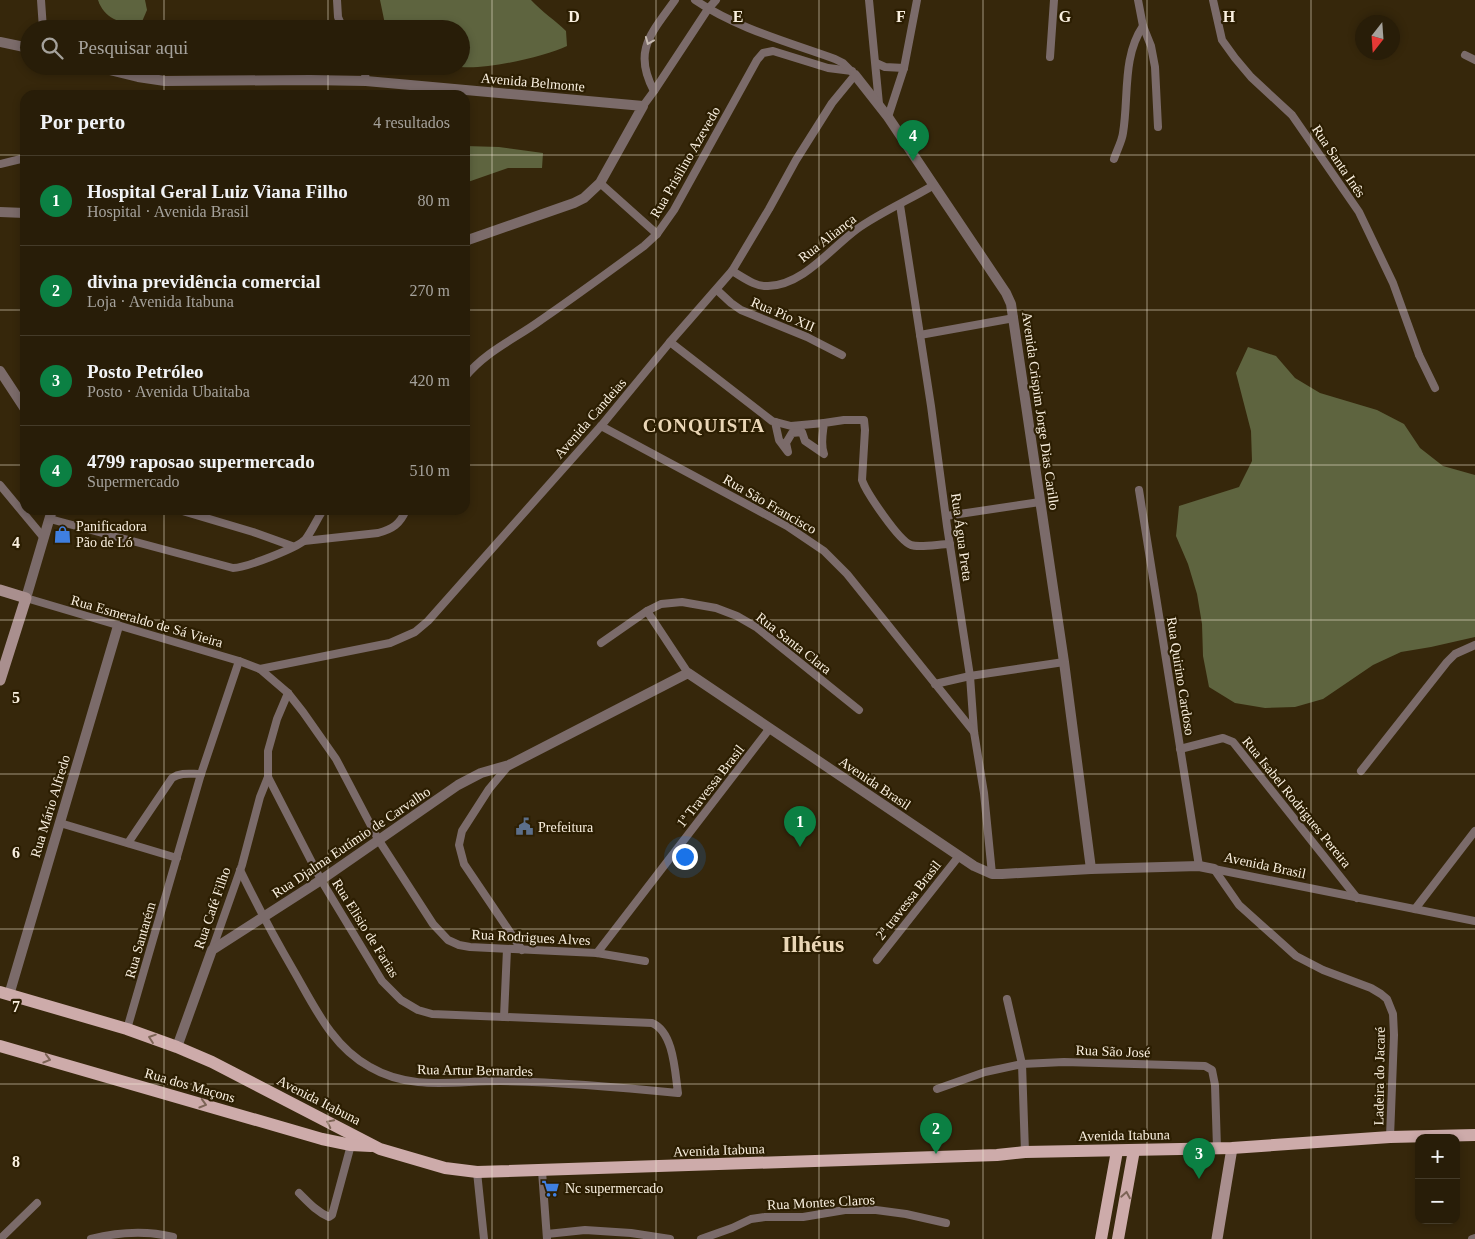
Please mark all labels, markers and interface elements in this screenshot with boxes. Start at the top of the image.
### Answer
text: D [568,8,580,25]
text: E [733,8,743,25]
text: F [896,8,906,25]
text: G [1059,8,1072,25]
text: H [1223,8,1236,25]
north arrow [1355,15,1400,60]
search box [20,20,470,75]
icon: search [38,34,66,62]
one-way arrow [645,36,655,45]
text: Pesquisar aqui [78,37,188,58]
street label: Avenida Belmonte [480,70,586,95]
street label: Rua Prisilino Azevedo [647,104,723,221]
text: Por perto [40,110,125,134]
text: 4 resultados [373,114,450,131]
pin: 4 [897,120,929,161]
street label: Rua Santa Inês [1309,122,1368,200]
text: Hospital Geral Luiz Viana Filho [87,181,348,202]
text: 1 [52,192,60,209]
text: 80 m [418,192,450,209]
text: Hospital · Avenida Brasil [87,203,249,220]
street label: Rua Aliança [796,211,860,265]
text: divina previdência comercial [87,271,321,292]
text: 2 [52,282,60,299]
text: 270 m [410,282,450,299]
text: Loja · Avenida Itabuna [87,293,234,310]
street label: Rua Pio XII [749,294,817,335]
street label: Avenida Crispim Jorge Dias Carillo [1019,311,1062,511]
text: Posto Petróleo [87,361,204,382]
text: 3 [52,372,60,389]
text: 420 m [410,372,450,389]
street label: Avenida Candeias [552,375,629,461]
text: Posto · Avenida Ubaitaba [87,383,250,400]
district label: CONQUISTA [643,415,765,436]
text: 4799 raposao supermercado [87,451,315,472]
text: 4 [52,462,60,479]
text: 510 m [410,462,450,479]
street label: Rua São Francisco [721,472,819,537]
text: Supermercado [87,473,179,490]
street label: Rua Água Preta [948,492,976,583]
place label: Panificadora Pão de Ló [76,519,148,550]
shop icon: Panificadora Pão de Ló [52,524,72,544]
text: 4 [12,534,20,551]
street label: Rua Esmeraldo de Sá Vieira [69,593,225,651]
street label: Rua Santa Clara [753,609,835,678]
street label: Rua Quirino Cardoso [1164,616,1197,736]
text: 5 [12,689,20,706]
street label: Rua Isabel Rodrigues Pereira [1239,734,1354,871]
street label: 1ª Travessa Brasil [674,742,747,830]
street label: Rua Mário Alfredo [28,753,73,859]
street label: Avenida Brasil [836,754,914,813]
street label: Rua Djalma Eutímio de Carvalho [269,784,433,901]
pin: 1 [784,806,816,847]
public building icon: Prefeitura [514,817,534,837]
place label: Prefeitura [538,820,594,835]
text: 6 [12,844,20,861]
your location [672,844,698,870]
street label: Avenida Brasil [1223,849,1307,882]
street label: 2ª travessa Brasil [873,858,944,943]
street label: Rua Café Filho [191,865,233,951]
street label: Rua Elisio de Farias [329,876,402,980]
street label: Rua Santarém [122,900,159,980]
street label: Rua Rodrigues Alves [471,927,591,948]
district label: Ilhéus [782,931,844,957]
text: 7 [12,998,20,1015]
street label: Ladeira do Jacaré [1371,1027,1388,1125]
one-way arrow [149,1034,157,1044]
street label: Rua São José [1075,1043,1151,1060]
one-way arrow [42,1054,50,1064]
street label: Rua Artur Bernardes [417,1062,533,1079]
street label: Rua dos Maçons [143,1065,237,1106]
street label: Avenida Itabuna [274,1073,364,1128]
one-way arrow [198,1099,207,1109]
pin: 2 [920,1113,952,1154]
one-way arrow [327,1119,336,1129]
street label: Avenida Itabuna [1078,1127,1171,1144]
map controls [1415,1134,1460,1224]
button: + [1415,1134,1460,1179]
pin: 3 [1183,1138,1215,1179]
street label: Avenida Itabuna [673,1141,766,1160]
text: 8 [12,1153,20,1170]
supermarket icon: Nc supermercado [541,1178,561,1198]
button: − [1415,1179,1460,1224]
place label: Nc supermercado [565,1181,663,1196]
one-way arrow [1120,1190,1130,1199]
street label: Rua Montes Claros [767,1192,875,1213]

